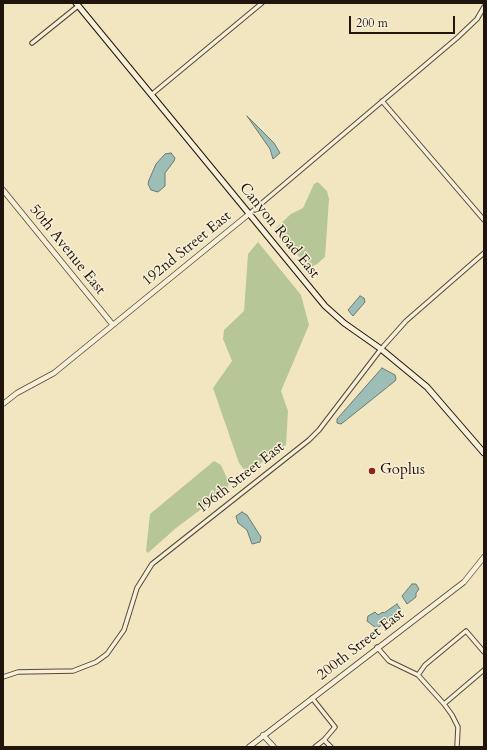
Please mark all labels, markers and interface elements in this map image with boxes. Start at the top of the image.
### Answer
scale bar [351,8,457,34]
text: 200 m [356,15,388,31]
street label: Canyon Road East [235,180,323,282]
street label: 50th Avenue East [25,201,109,299]
street label: 192nd Street East [139,208,235,290]
street label: 196th Street East [194,438,288,518]
place label: Goplus [380,462,425,480]
marker: Goplus [367,466,377,476]
street label: 200th Street East [314,605,408,685]

